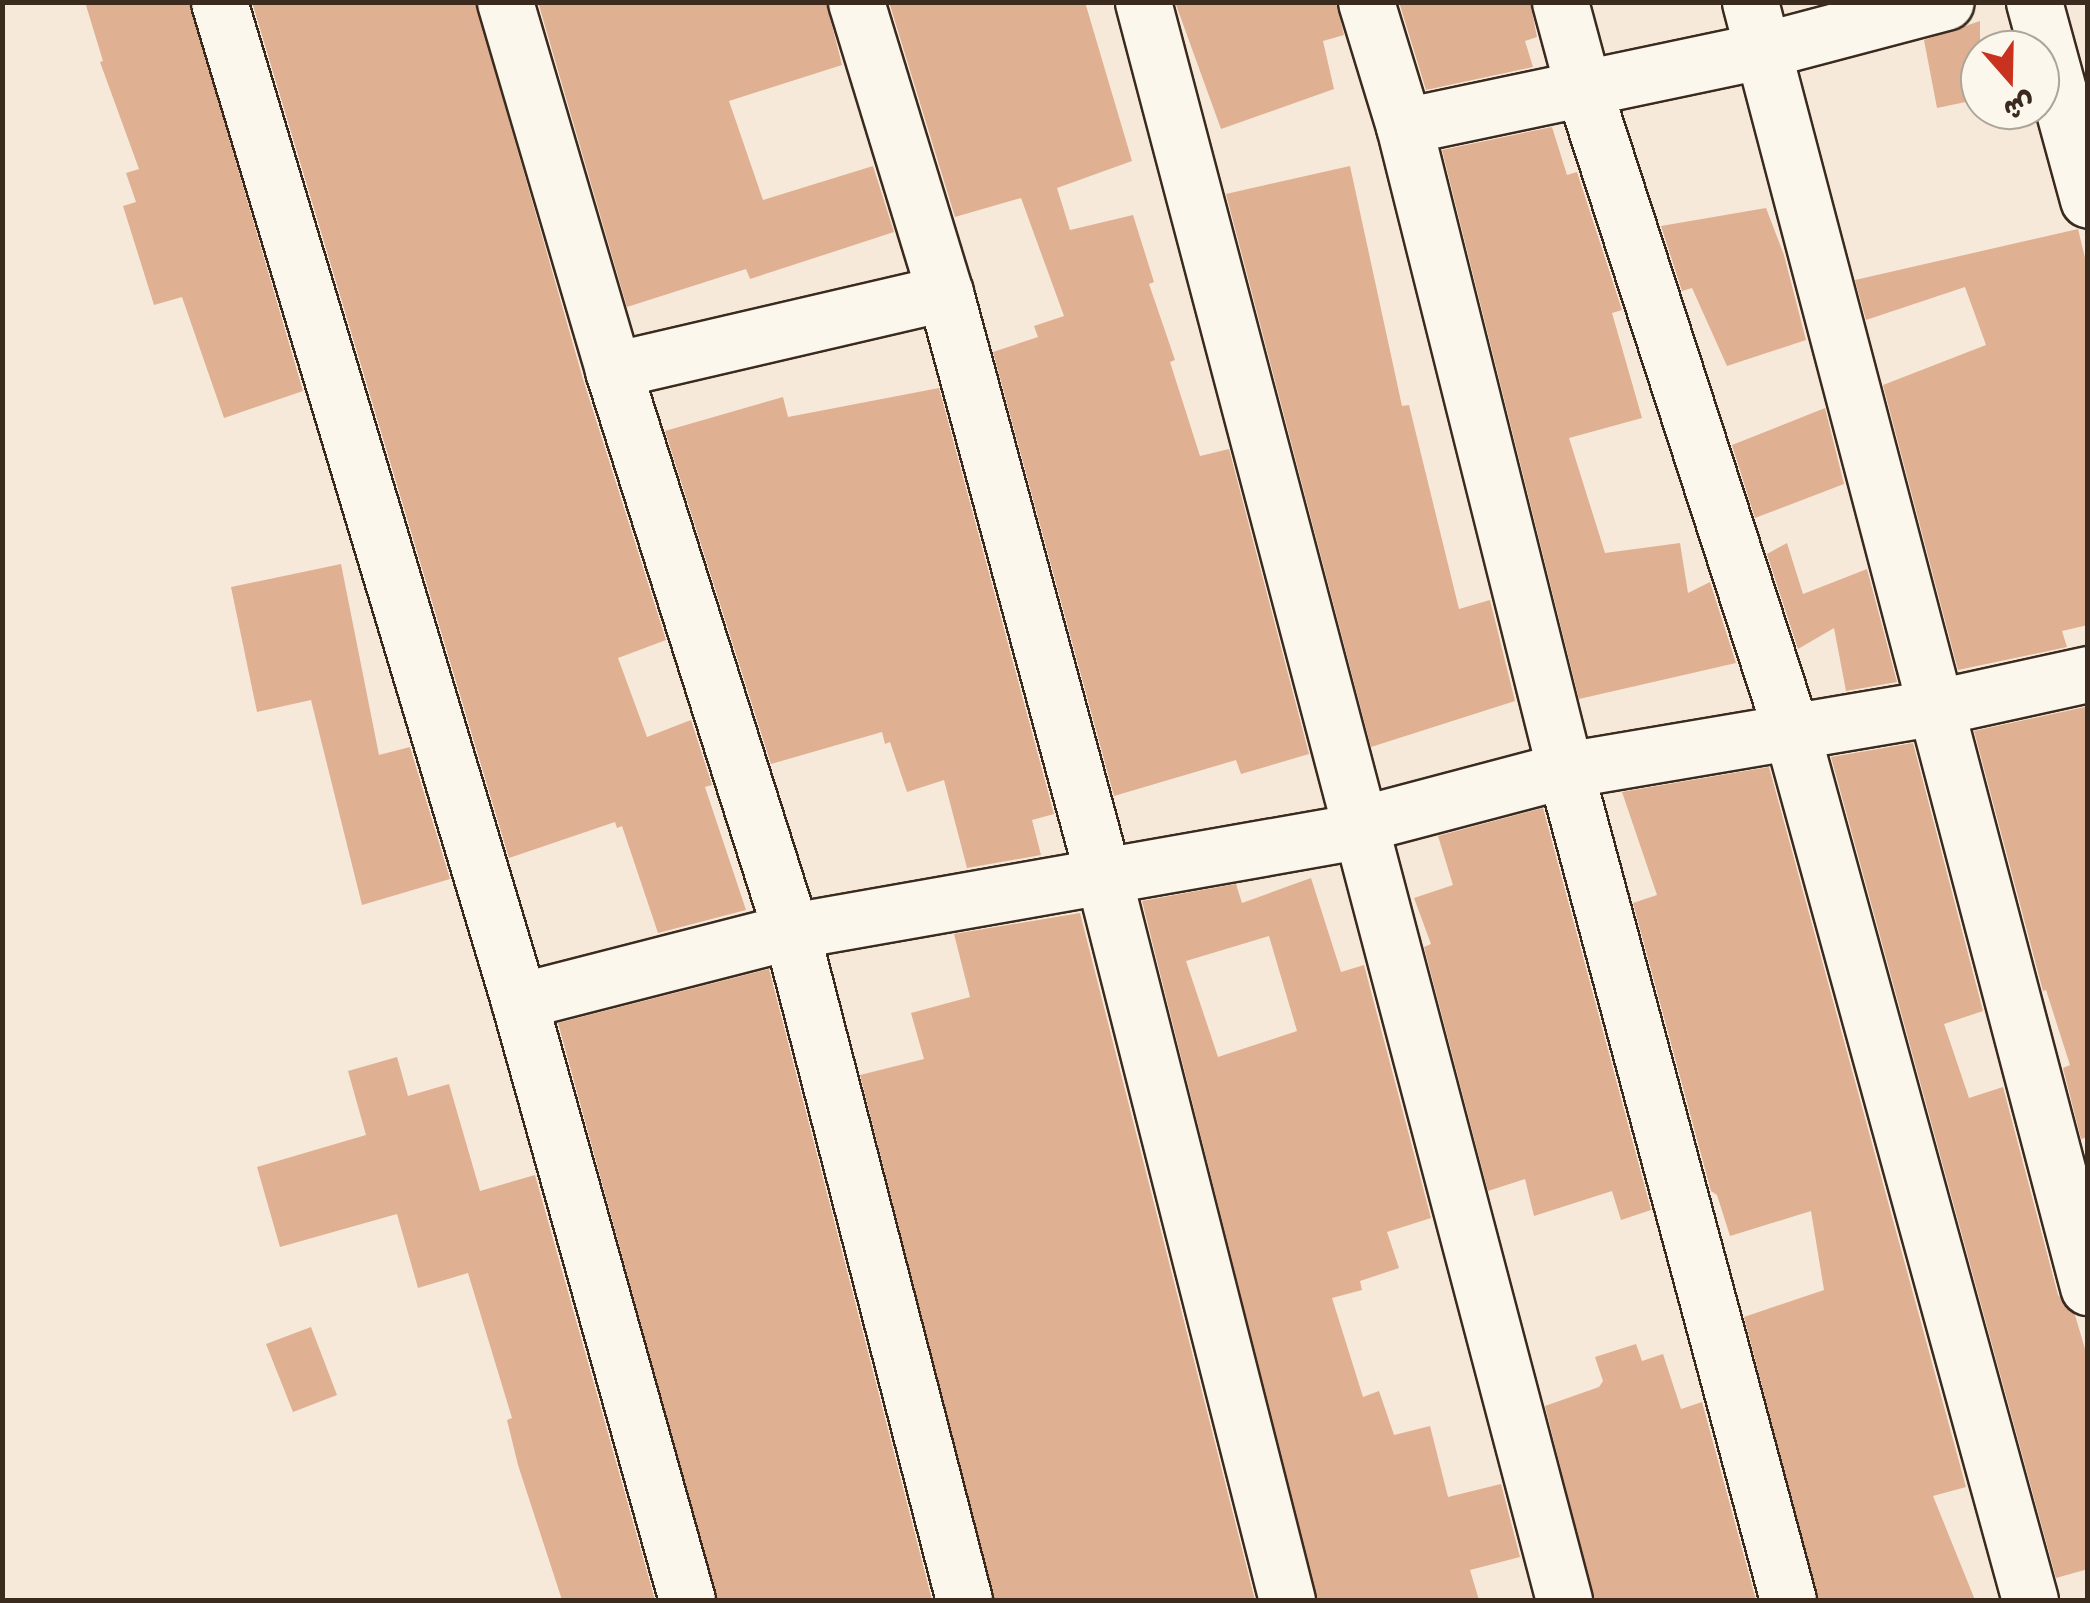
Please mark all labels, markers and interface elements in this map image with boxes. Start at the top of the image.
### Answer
north arrow [1960,30,2060,130]
text: ش [1997,78,2043,135]

